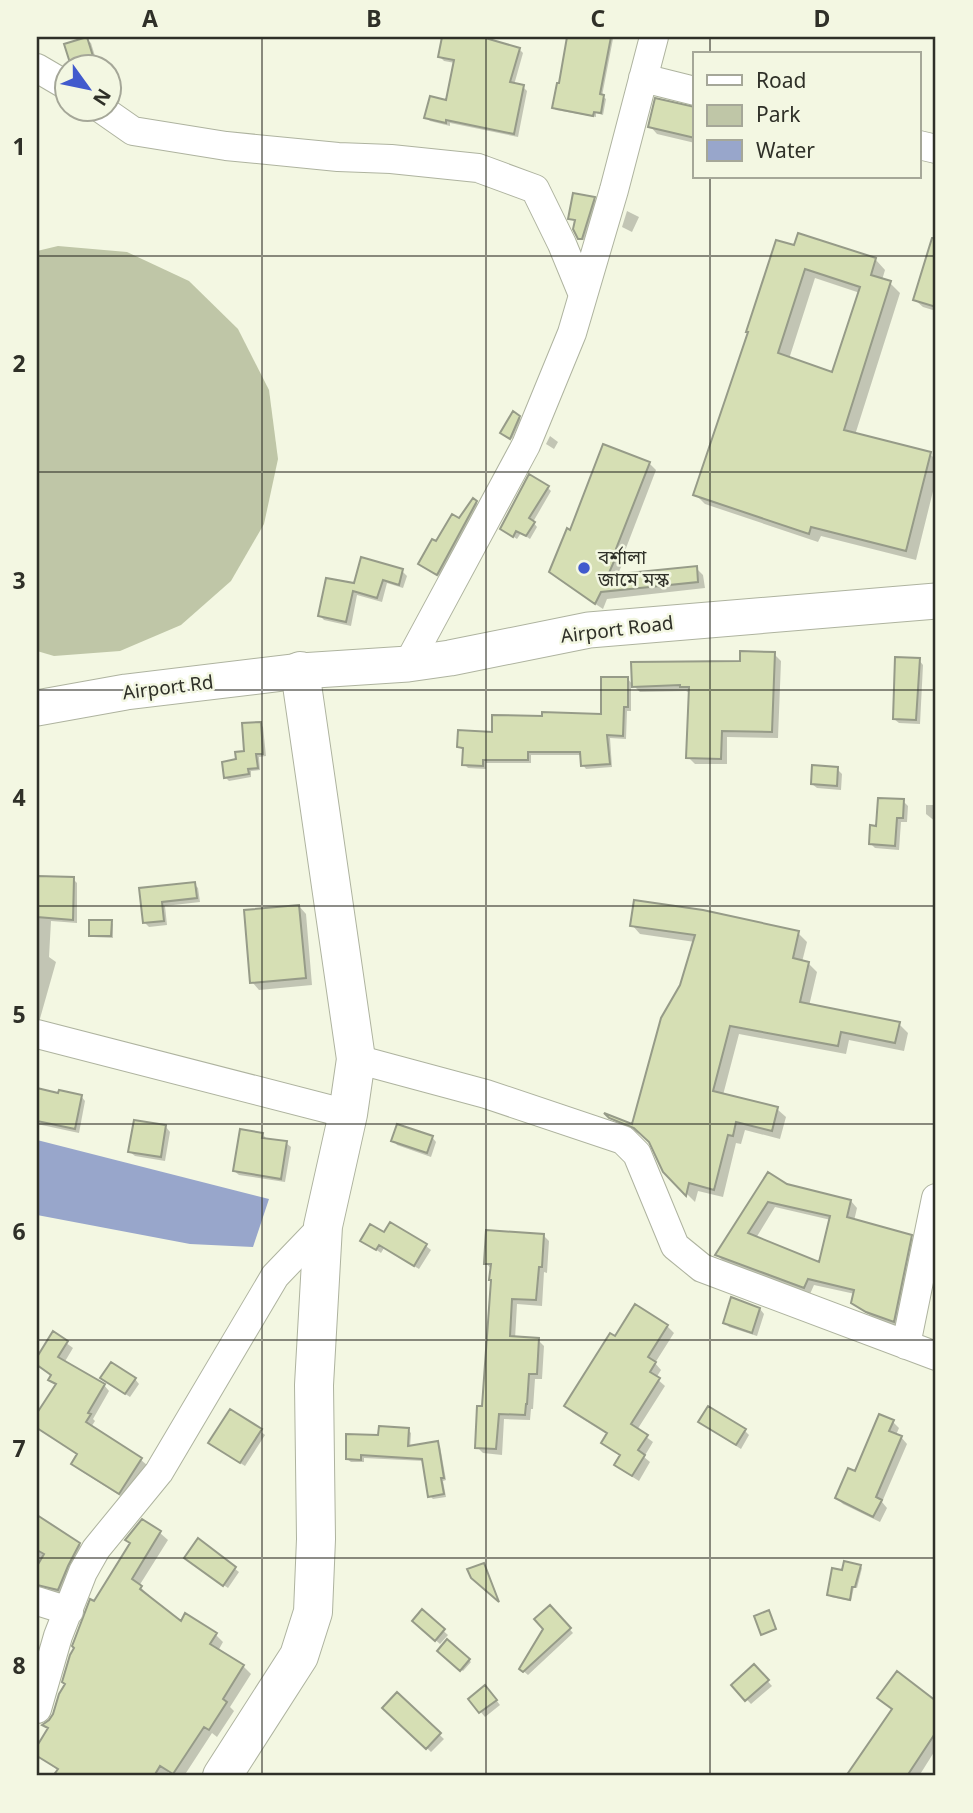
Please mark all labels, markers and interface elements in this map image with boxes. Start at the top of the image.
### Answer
text: A [142,2,158,34]
text: B [366,2,382,34]
text: C [591,2,606,34]
text: D [814,2,830,34]
north arrow [52,52,122,122]
legend [693,52,920,178]
text: Road [756,66,806,94]
text: N [87,84,117,111]
text: Park [756,100,801,128]
text: 1 [12,130,26,162]
text: Water [756,136,815,164]
text: 2 [12,347,26,379]
place label: বর্শালা জামে মস্ক [597,544,669,592]
marker: বর্শালা জামে মস্ক [576,560,592,576]
text: 3 [12,564,26,596]
street label: Airport Road [559,609,675,649]
street label: Airport Rd [121,669,215,705]
text: 4 [12,781,26,813]
text: 5 [12,998,26,1030]
text: 6 [12,1215,26,1247]
text: 7 [12,1432,26,1464]
text: 8 [12,1649,26,1681]

